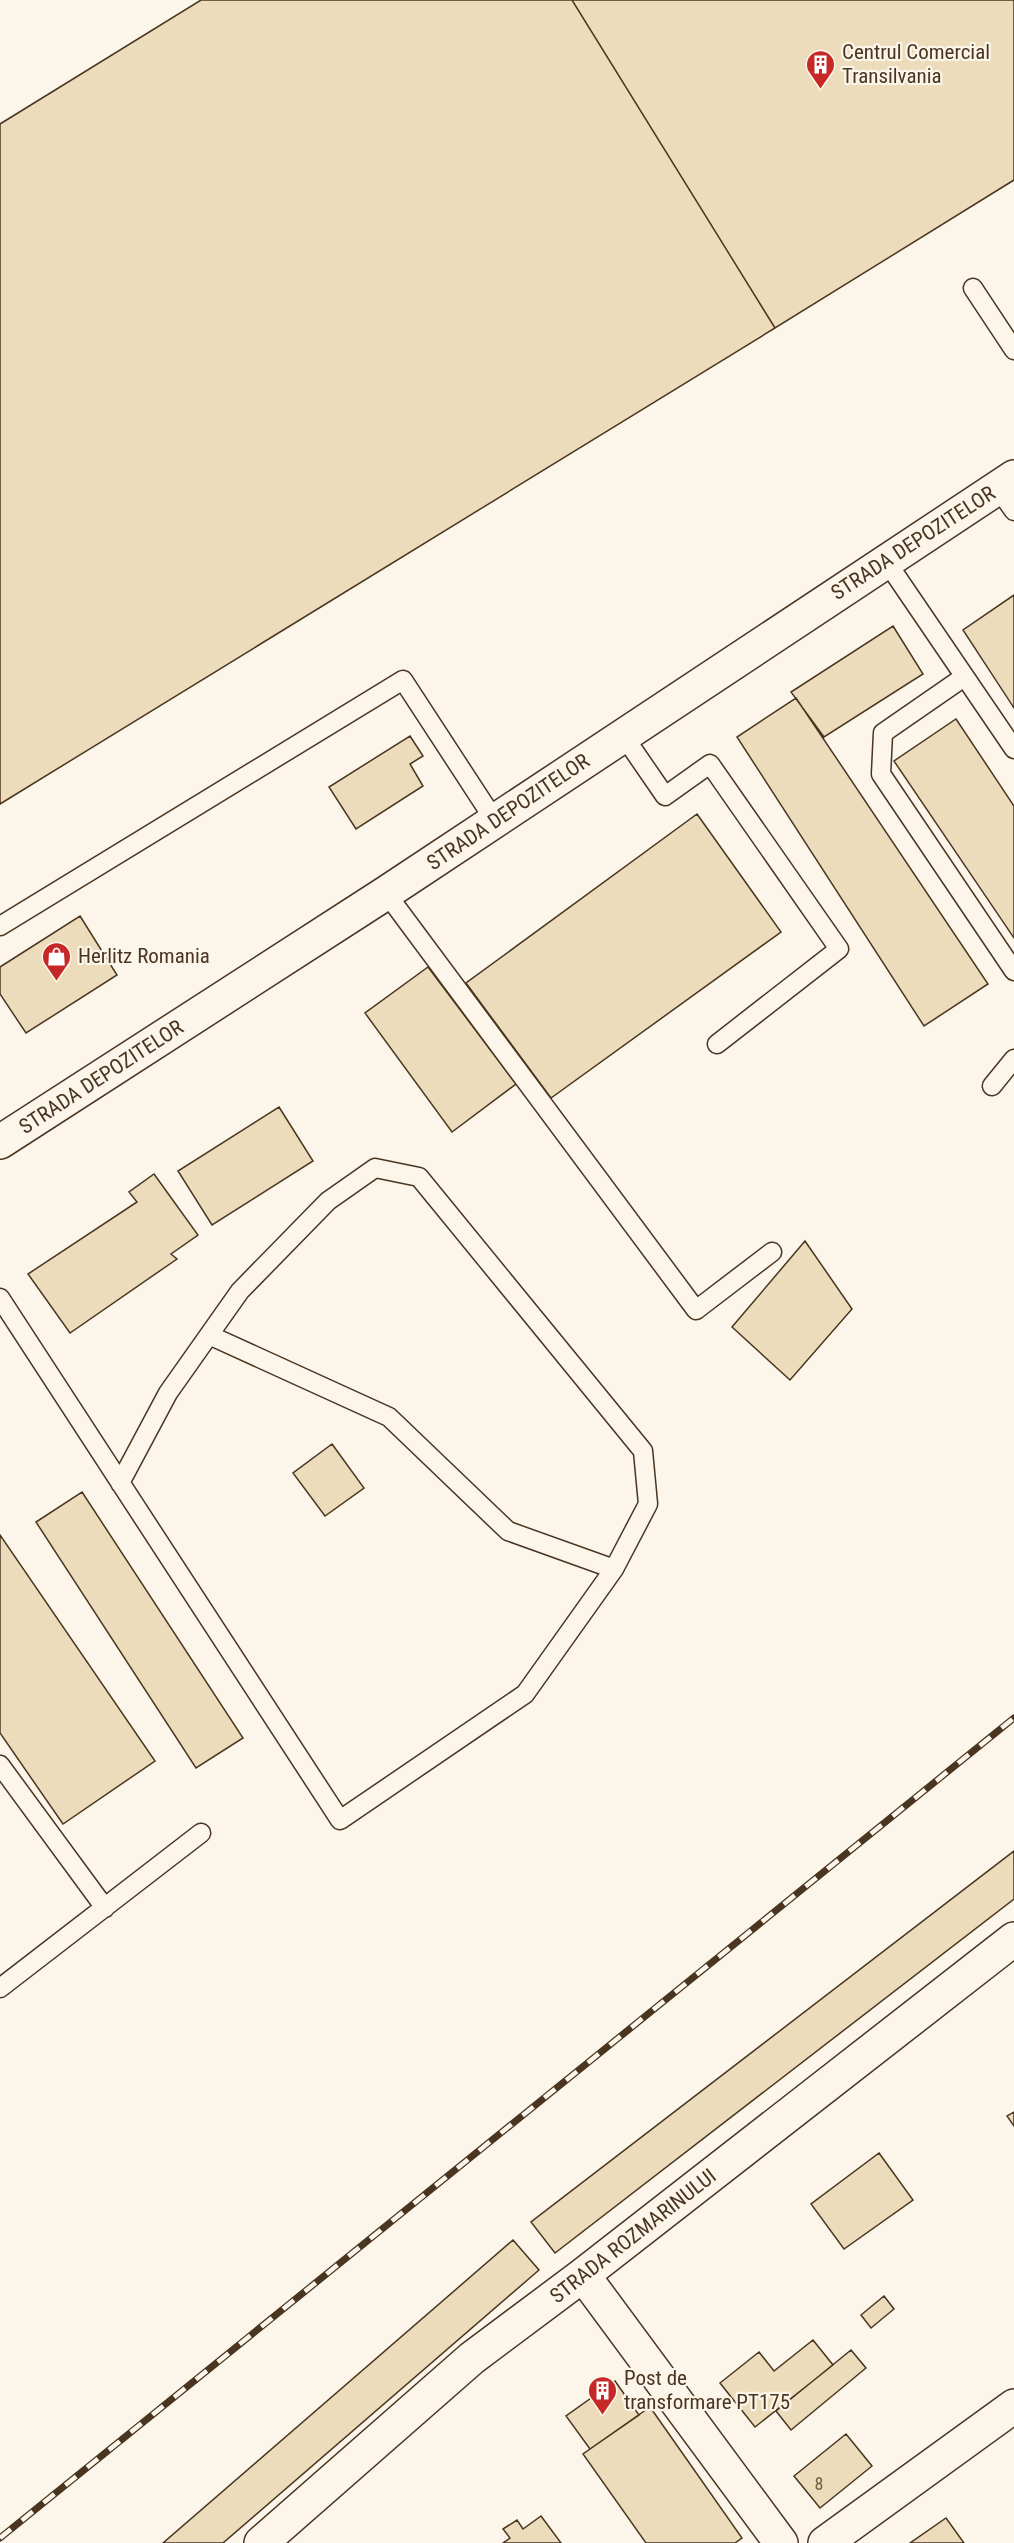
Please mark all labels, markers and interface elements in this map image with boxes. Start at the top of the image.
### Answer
place label: Centrul Comercial Transilvania [842,40,990,88]
building icon: Centrul Comercial Transilvania [805,48,837,90]
street label: STRADA DEPOZITELOR [827,481,999,605]
street label: STRADA DEPOZITELOR [422,749,594,875]
shop icon: Herlitz Romania [41,940,73,982]
place label: Herlitz Romania [78,944,210,968]
street label: STRADA DEPOZITELOR [15,1015,187,1139]
street label: STRADA ROZMARINULUI [545,2164,721,2308]
place label: Post de transformare PT175 [624,2366,790,2414]
building icon: Post de transformare PT175 [587,2374,619,2416]
house number: 8 [815,2473,823,2494]

